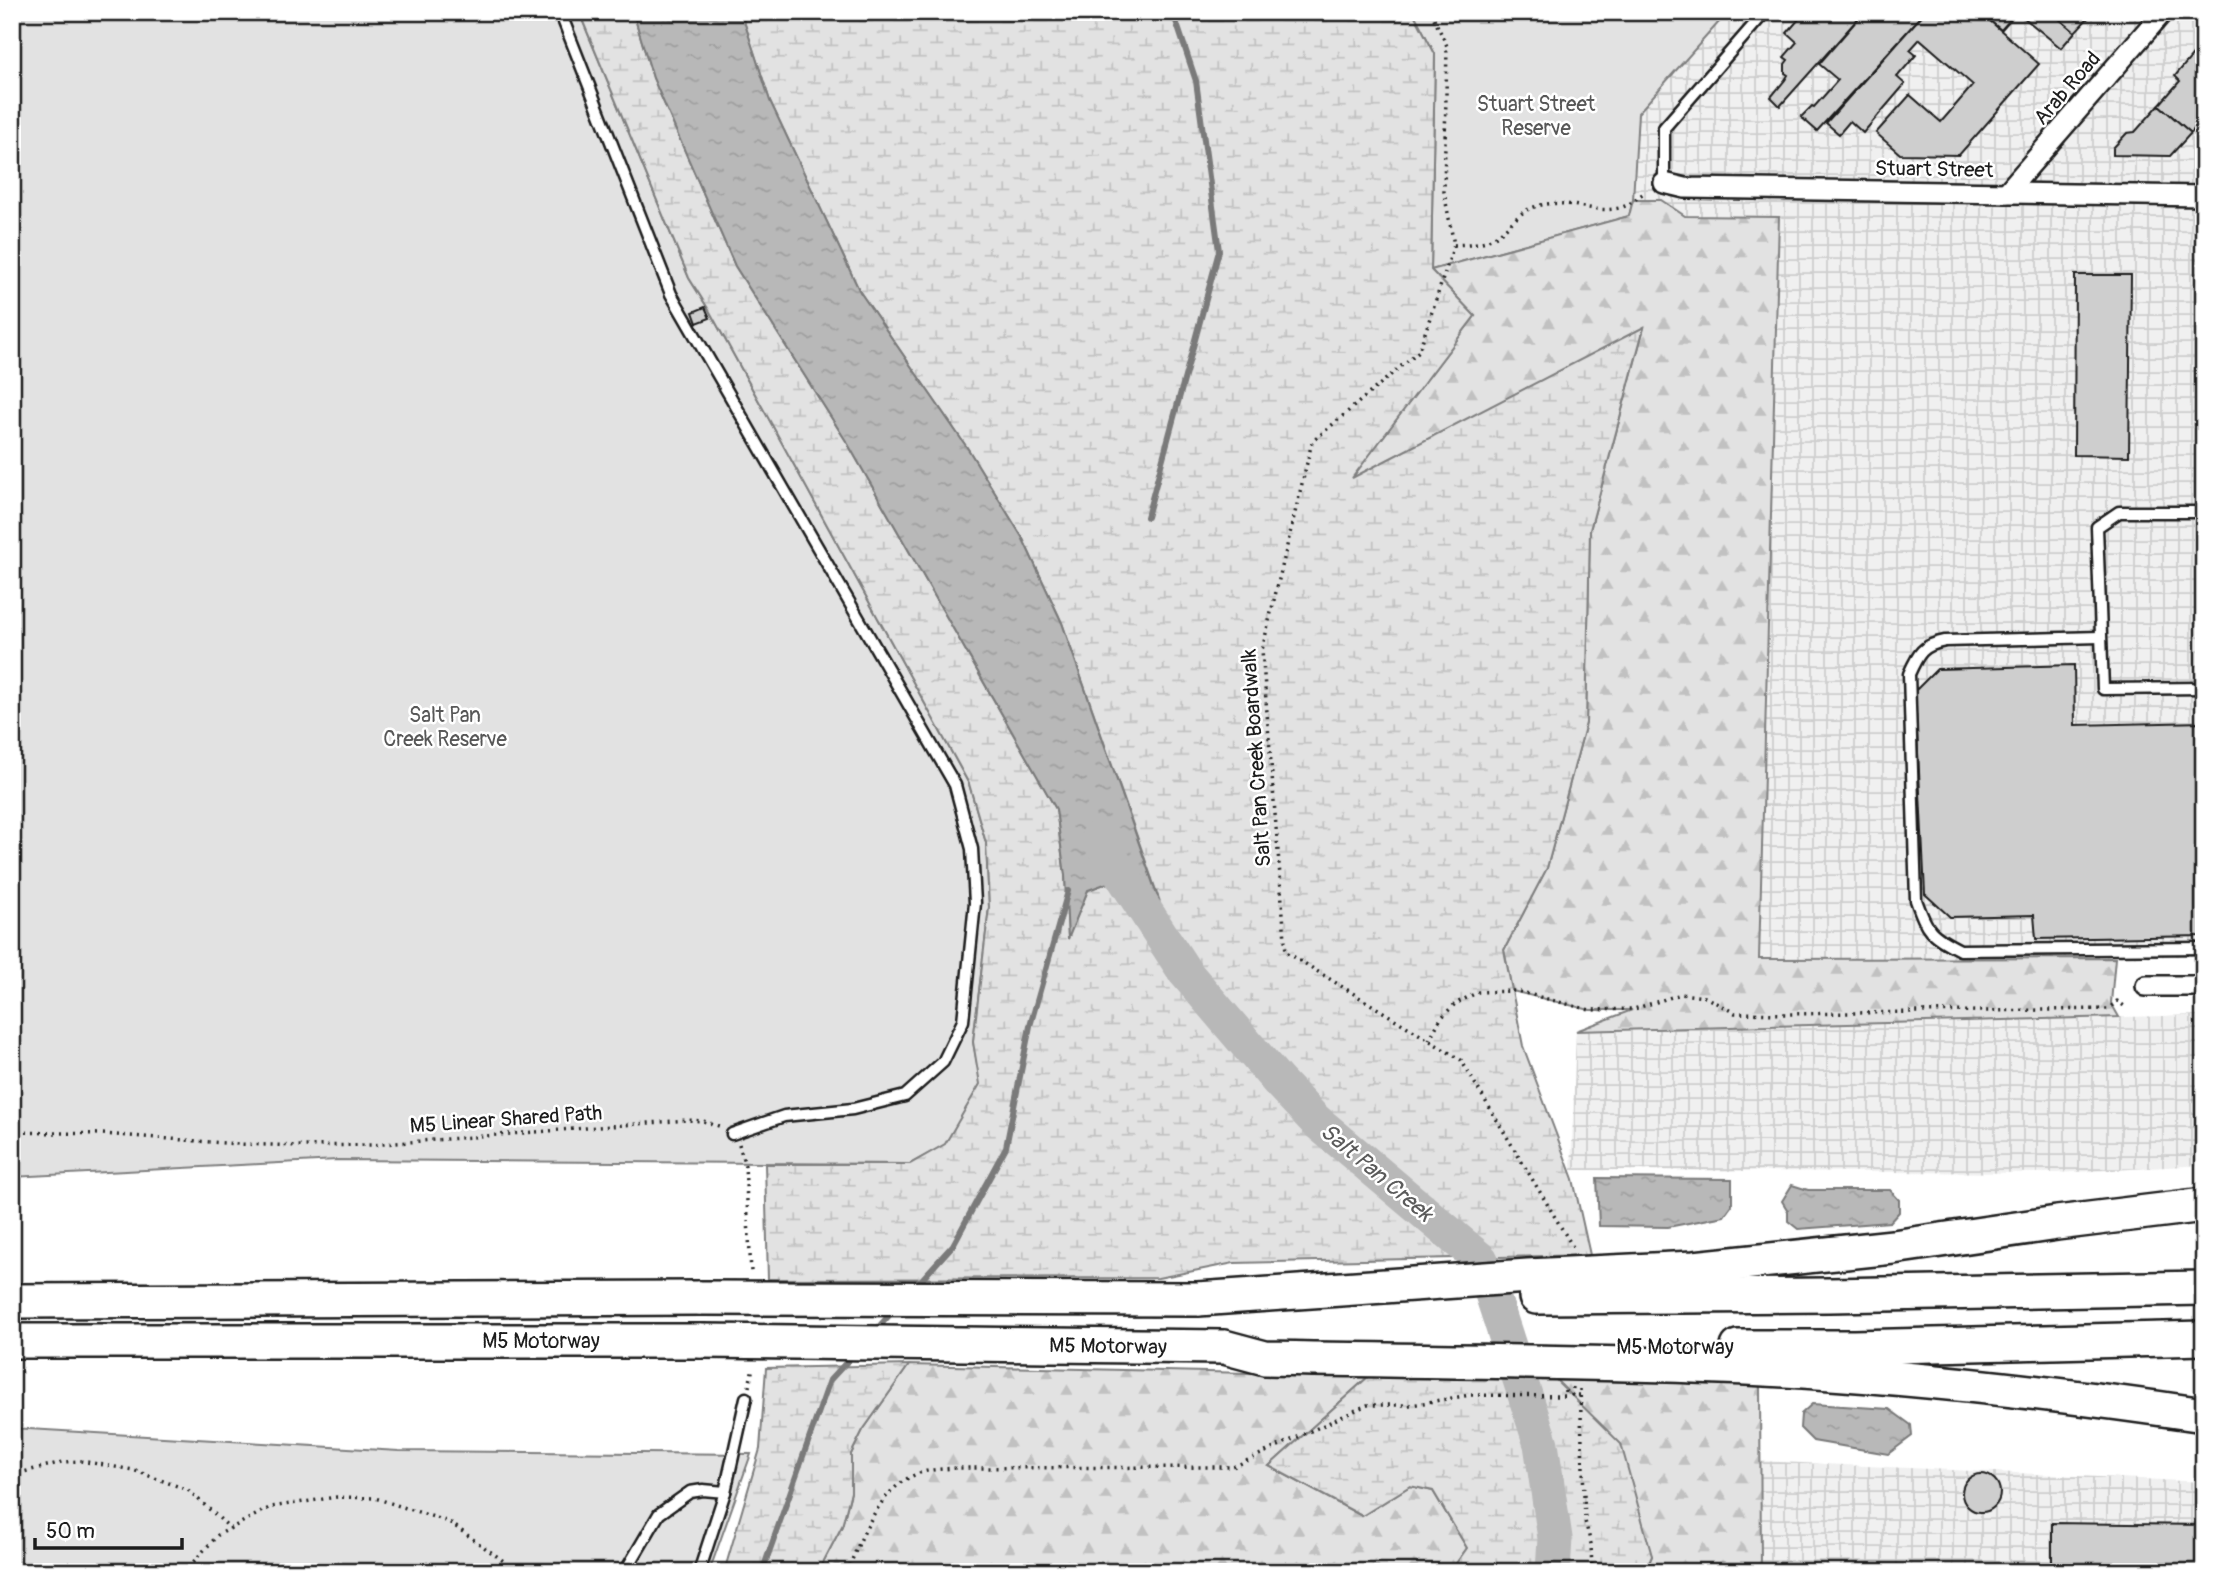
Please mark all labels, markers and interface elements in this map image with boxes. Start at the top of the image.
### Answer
street label: Arab Road [2028,46,2107,131]
park label: Stuart Street Reserve [1477,91,1596,142]
street label: Stuart Street [1875,155,1994,184]
street label: Salt Pan Creek Boardwalk [1235,648,1278,868]
park label: Salt Pan Creek Reserve [383,702,507,753]
street label: M5 Linear Shared Path [409,1099,603,1140]
water label: Salt Pan Creek [1315,1117,1441,1229]
street label: M5 Motorway [482,1328,600,1355]
street label: M5 Motorway [1049,1332,1167,1361]
street label: M5 Motorway [1616,1334,1734,1361]
scale bar [35,1507,182,1551]
text: 50 m [46,1518,95,1545]

